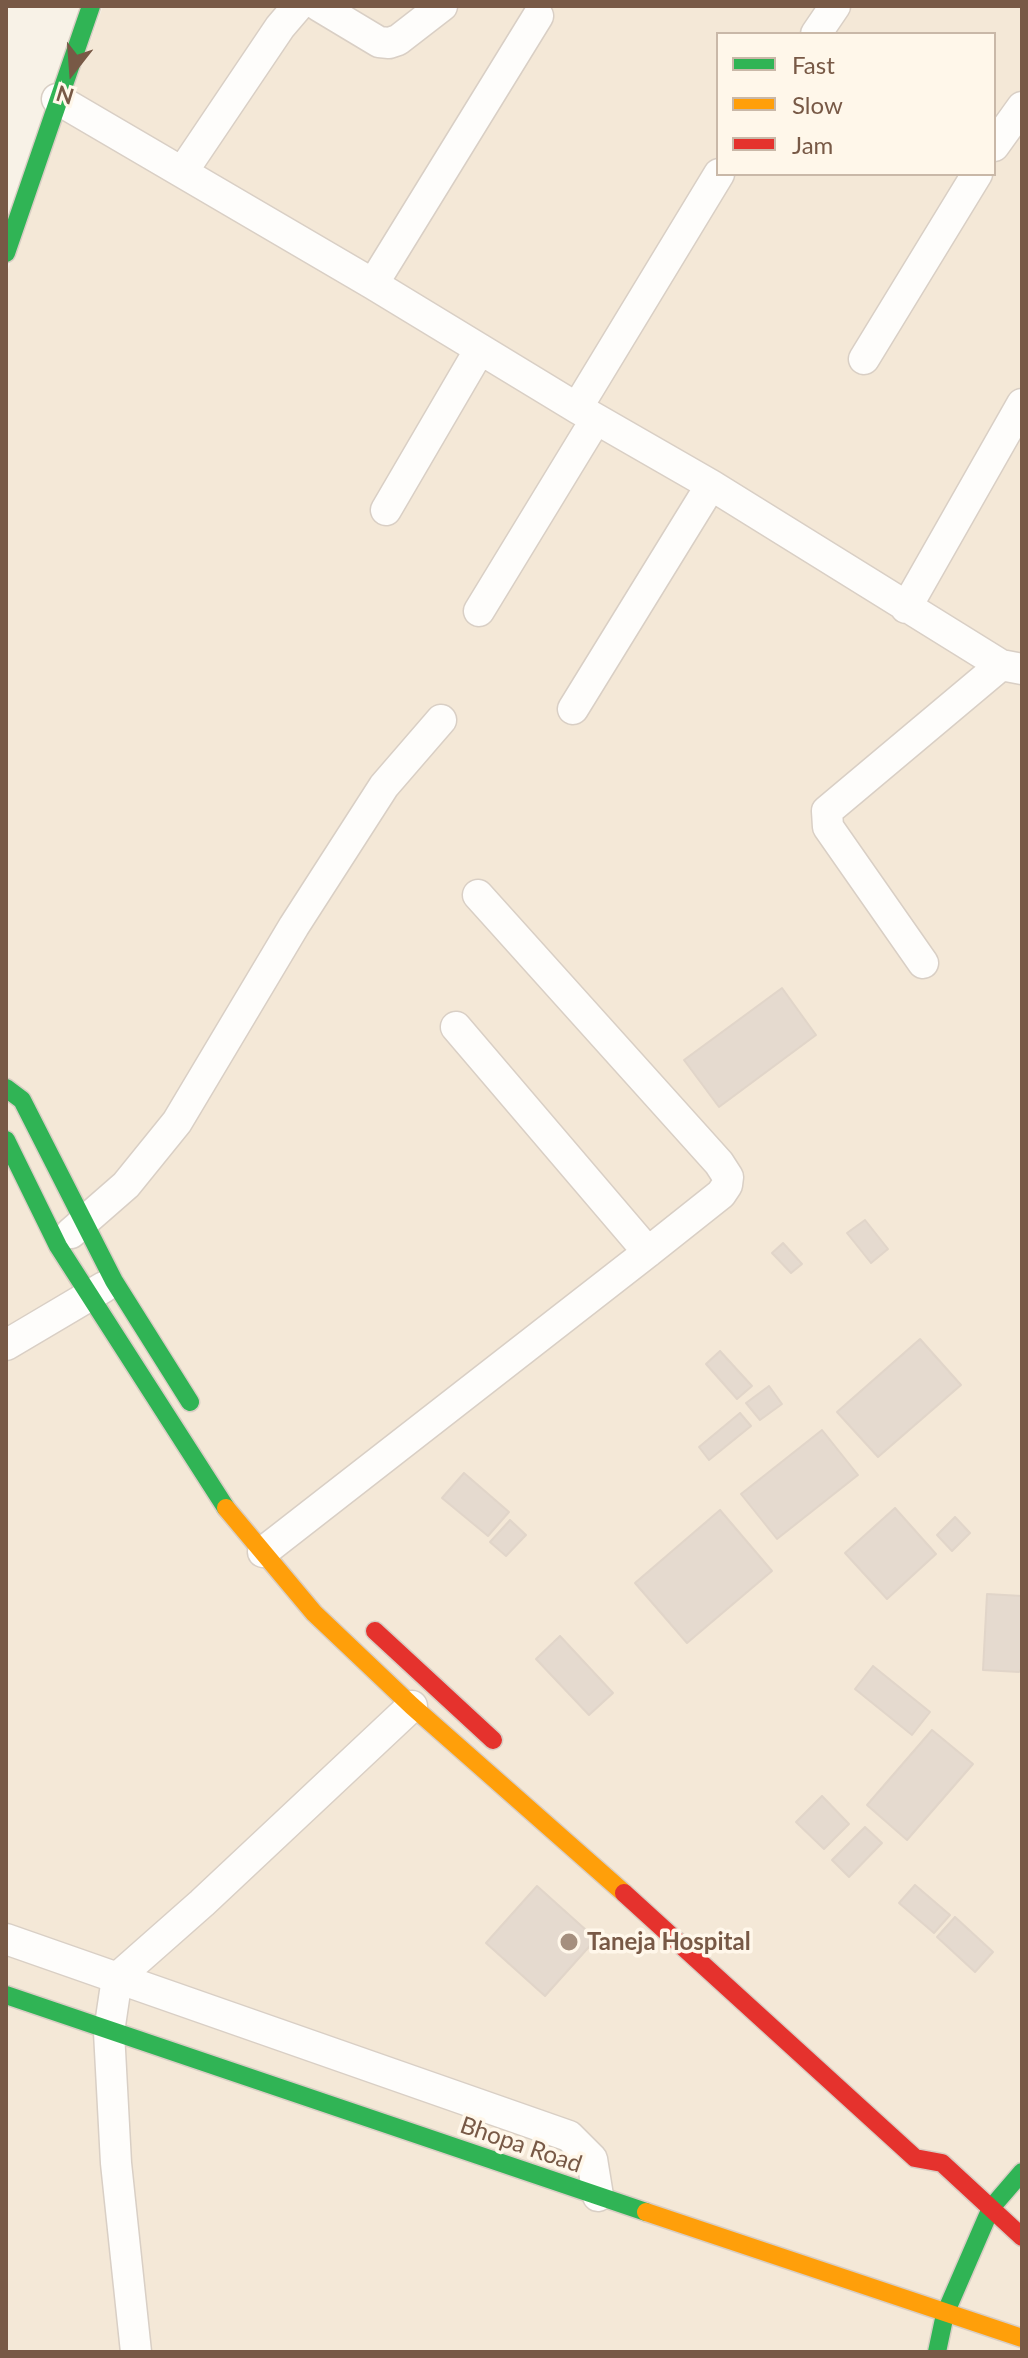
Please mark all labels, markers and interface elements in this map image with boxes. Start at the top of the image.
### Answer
north arrow [32,32,112,112]
legend [716,32,996,176]
text: Fast [792,50,835,79]
text: N [53,80,77,111]
text: Slow [792,90,843,119]
text: Jam [792,130,833,159]
place label: Taneja Hospital [587,1928,751,1956]
marker: Taneja Hospital [558,1931,580,1953]
street label: Bhopa Road [456,2111,586,2179]

